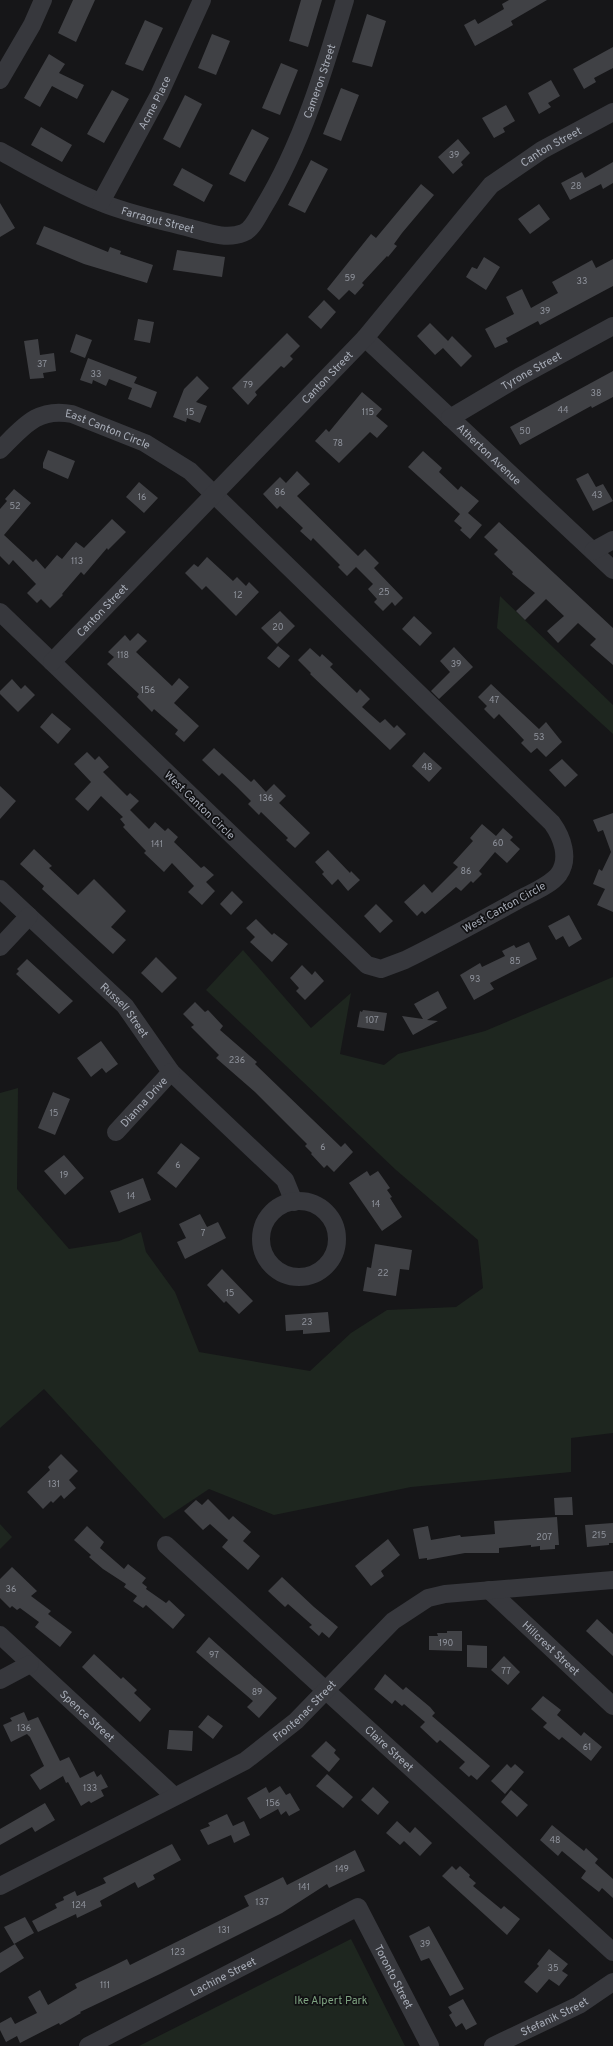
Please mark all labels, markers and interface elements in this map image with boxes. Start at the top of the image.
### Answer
street label: Cameron Street [301,42,339,121]
street label: Acme Place [136,74,175,132]
street label: Canton Street [518,124,584,171]
house number: 39 [449,150,459,161]
house number: 28 [570,181,582,192]
street label: Farragut Street [119,204,196,237]
house number: 59 [345,273,355,284]
house number: 33 [577,276,587,287]
house number: 39 [540,306,550,317]
street label: Canton Street [299,348,357,407]
street label: Tyrone Street [499,349,564,394]
house number: 37 [37,359,47,370]
house number: 33 [91,369,101,380]
house number: 79 [243,380,253,391]
house number: 38 [591,388,601,399]
house number: 44 [557,405,569,416]
street label: East Canton Circle [64,407,153,453]
house number: 15 [186,407,194,418]
house number: 115 [362,407,374,418]
street label: Atherton Avenue [453,421,524,489]
house number: 50 [519,426,531,437]
house number: 78 [333,438,343,449]
house number: 86 [275,487,285,498]
house number: 43 [591,490,603,501]
house number: 16 [138,492,146,503]
house number: 52 [9,501,21,512]
house number: 113 [71,556,83,567]
street label: Canton Street [74,581,132,640]
house number: 25 [378,587,390,598]
house number: 12 [234,590,242,601]
house number: 20 [272,622,284,633]
house number: 118 [117,650,129,661]
house number: 39 [451,659,461,670]
house number: 156 [141,685,155,696]
house number: 47 [489,695,499,706]
house number: 53 [533,732,545,743]
house number: 48 [421,762,433,773]
street label: West Canton Circle [161,768,238,843]
house number: 136 [259,793,273,804]
house number: 60 [492,838,504,849]
house number: 141 [151,839,163,850]
house number: 86 [461,866,471,877]
street label: West Canton Circle [460,879,549,936]
house number: 85 [509,956,521,967]
house number: 93 [470,974,480,985]
street label: Russell Street [97,980,151,1041]
house number: 107 [365,1015,379,1026]
house number: 236 [229,1055,245,1066]
street label: Dianna Drive [118,1074,171,1131]
house number: 15 [50,1108,58,1119]
house number: 6 [320,1142,326,1153]
house number: 6 [175,1160,181,1171]
house number: 19 [60,1170,68,1181]
house number: 14 [127,1191,136,1202]
house number: 14 [372,1199,381,1210]
house number: 7 [201,1228,206,1239]
house number: 22 [377,1268,389,1279]
house number: 15 [226,1288,234,1299]
house number: 23 [302,1317,312,1328]
house number: 131 [48,1479,60,1490]
house number: 215 [592,1530,606,1541]
house number: 207 [536,1532,552,1543]
house number: 36 [6,1584,16,1595]
street label: Hillcrest Street [519,1618,582,1679]
house number: 190 [439,1638,453,1649]
house number: 97 [209,1650,219,1661]
house number: 77 [501,1666,511,1677]
street label: Frontenac Street [270,1678,340,1745]
house number: 89 [252,1687,262,1698]
street label: Spence Street [56,1688,117,1745]
house number: 136 [17,1723,31,1734]
street label: Claire Street [361,1723,416,1775]
house number: 61 [583,1742,591,1753]
house number: 133 [83,1783,97,1794]
house number: 156 [266,1798,280,1809]
house number: 48 [549,1835,561,1846]
house number: 149 [335,1864,349,1875]
house number: 141 [298,1882,310,1893]
house number: 137 [255,1897,269,1908]
house number: 124 [72,1900,87,1911]
house number: 131 [218,1925,230,1936]
house number: 39 [420,1939,430,1950]
street label: Toronto Street [371,1942,416,2012]
house number: 123 [171,1947,185,1958]
street label: Lachine Street [188,1955,259,2000]
house number: 35 [547,1963,559,1974]
house number: 111 [100,1980,110,1991]
park label: Ike Alpert Park [294,1994,368,2008]
street label: Stefanik Street [519,1995,591,2040]

